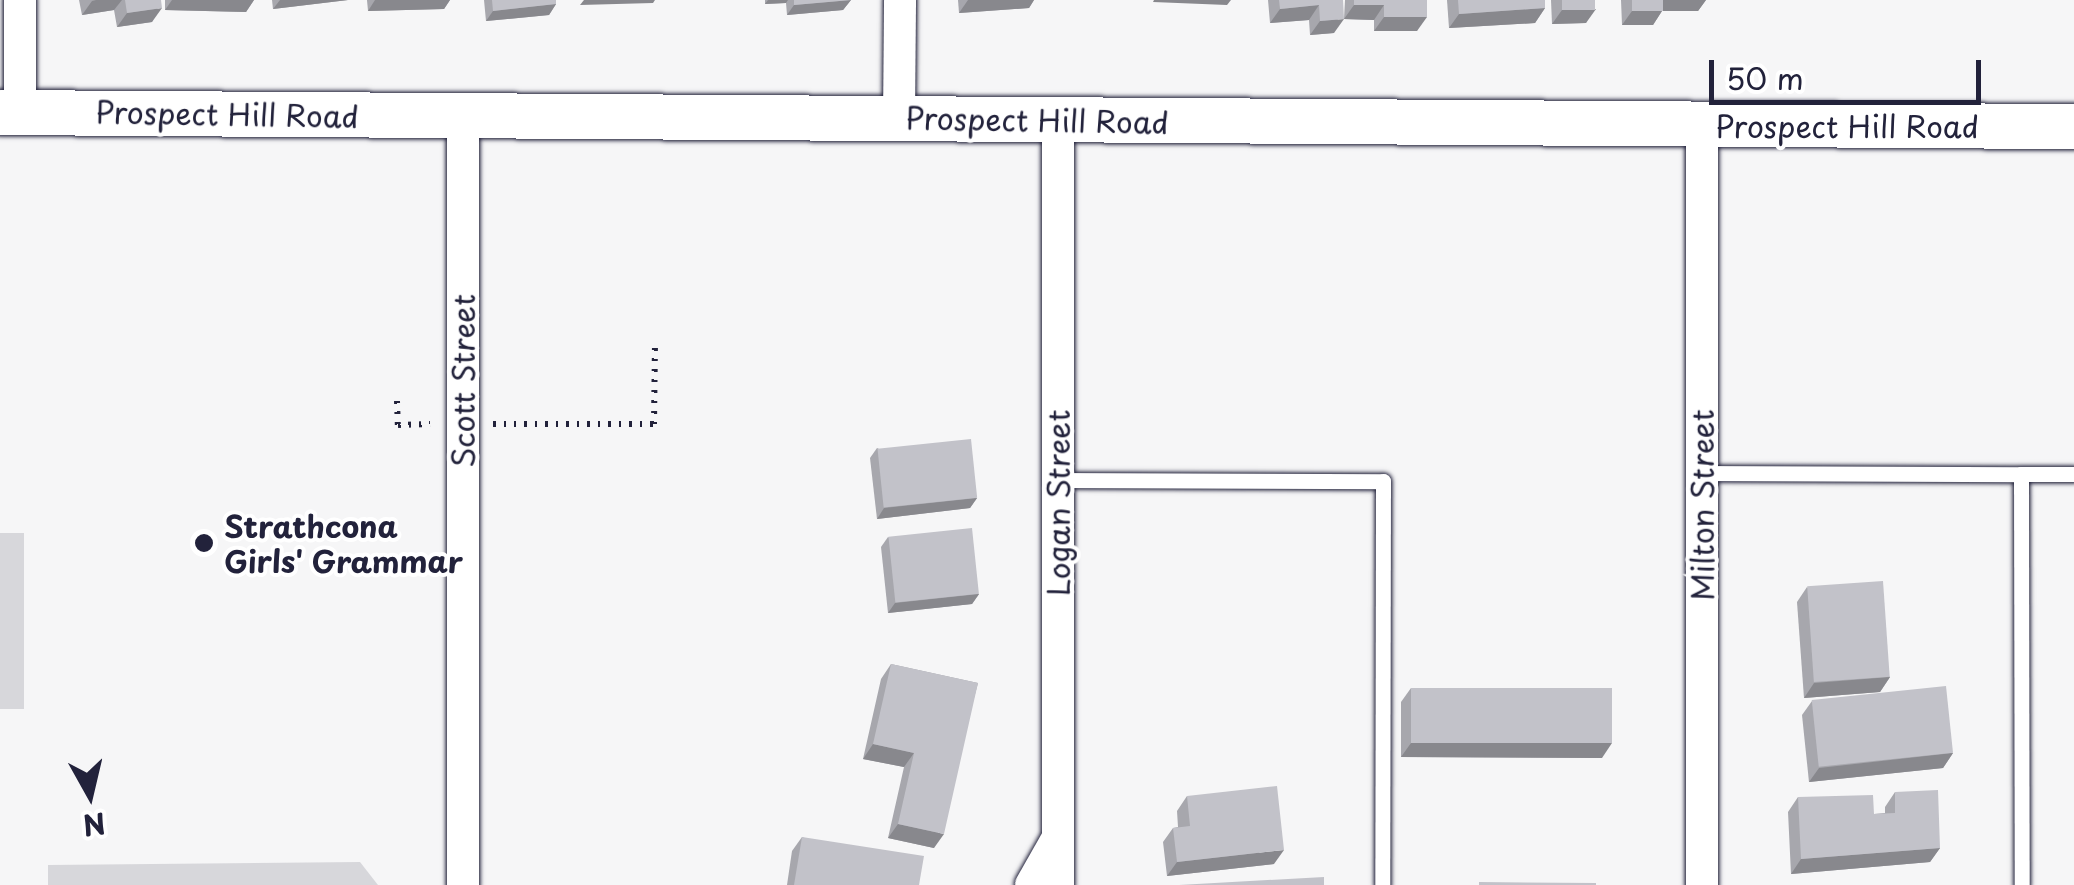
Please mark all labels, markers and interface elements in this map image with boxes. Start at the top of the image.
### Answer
scale bar [1714,40,1986,102]
text: 50 m [1726,55,1804,100]
street label: Prospect Hill Road [95,94,359,134]
street label: Prospect Hill Road [905,100,1169,140]
street label: Prospect Hill Road [1715,108,1979,144]
street label: Scott Street [445,293,481,469]
street label: Logan Street [1040,409,1076,597]
street label: Milton Street [1684,410,1720,600]
place label: Strathcona Girls' Grammar [224,508,464,578]
marker: Strathcona Girls' Grammar [193,532,215,554]
north arrow [40,745,140,845]
text: N [80,802,108,848]

